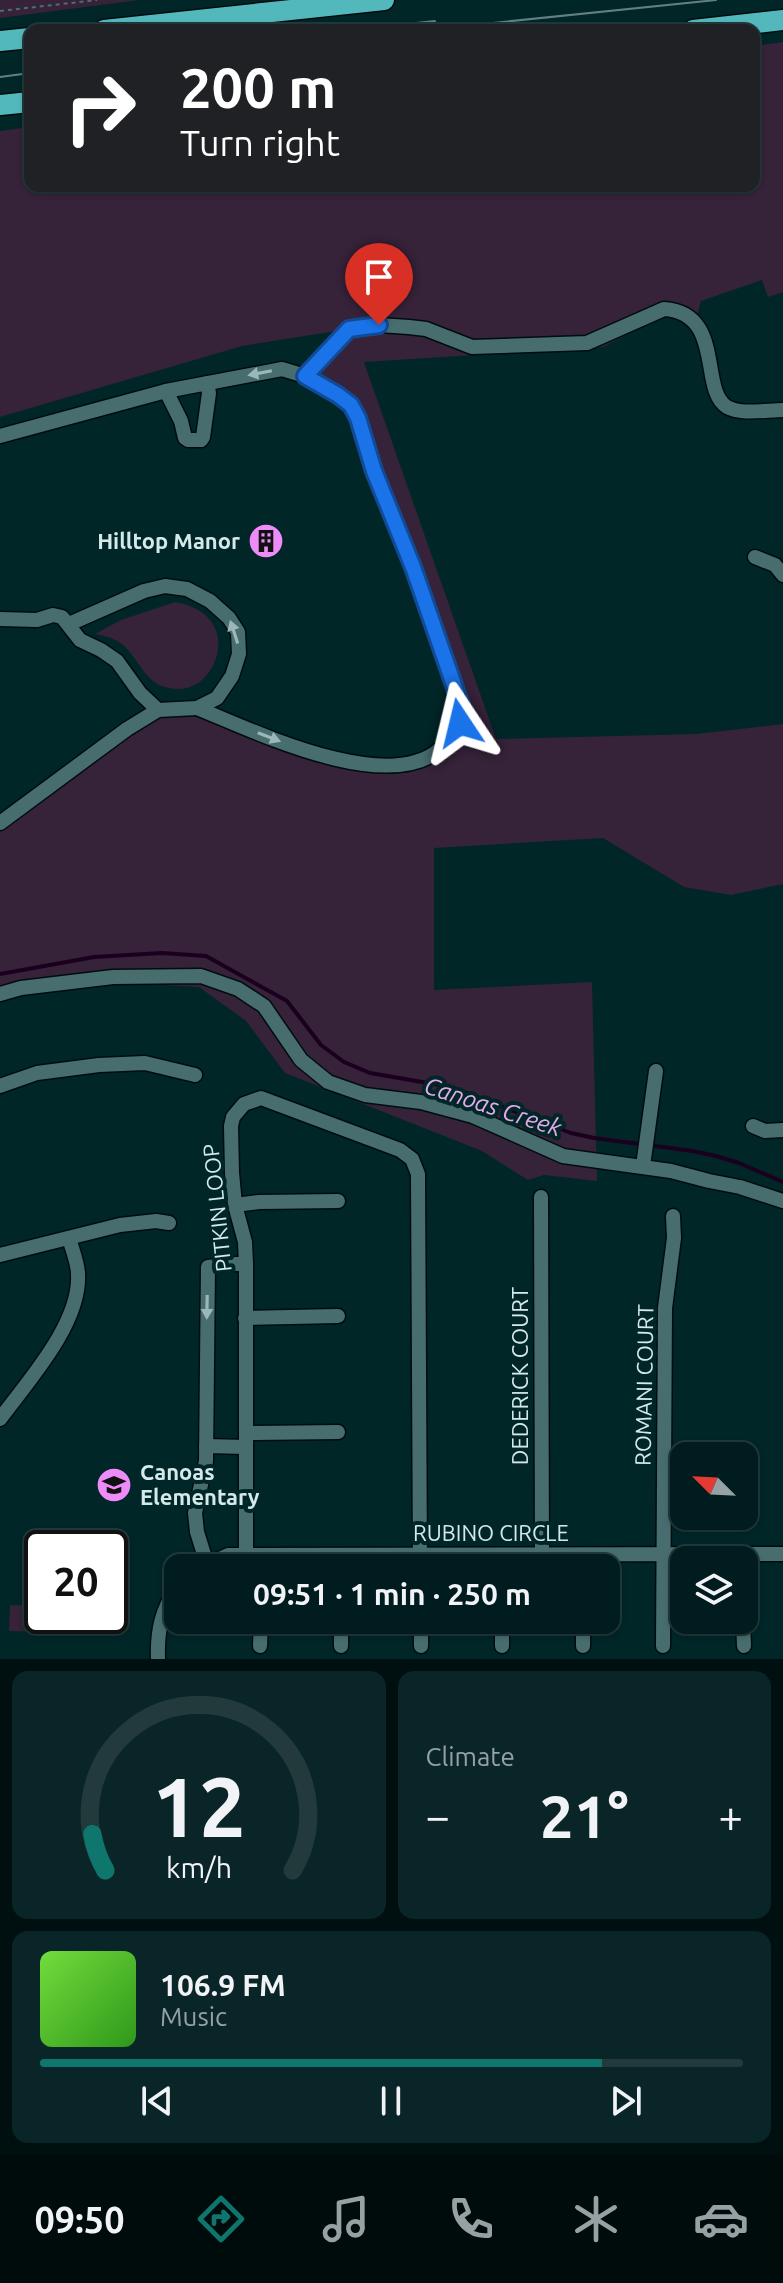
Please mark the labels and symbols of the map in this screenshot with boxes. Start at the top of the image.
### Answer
pin [345,243,413,325]
one-way arrow [248,367,273,380]
building icon: Hilltop Manor [247,522,285,560]
place label: Hilltop Manor [97,528,240,553]
one-way arrow [227,620,240,644]
position arrow [418,681,502,765]
one-way arrow [257,731,281,744]
water label: Canoas Creek [421,1072,566,1142]
street label: PITKIN LOOP [197,1143,236,1273]
street label: DEDERICK COURT [507,1287,532,1465]
one-way arrow [201,1295,214,1320]
street label: ROMANI COURT [630,1304,657,1466]
north arrow [670,1442,758,1530]
place label: Canoas Elementary [140,1459,260,1509]
school or university icon: Canoas Elementary [95,1466,133,1504]
street label: RUBINO CIRCLE [413,1520,569,1545]
speed limit sign: 20 [24,1530,128,1634]

